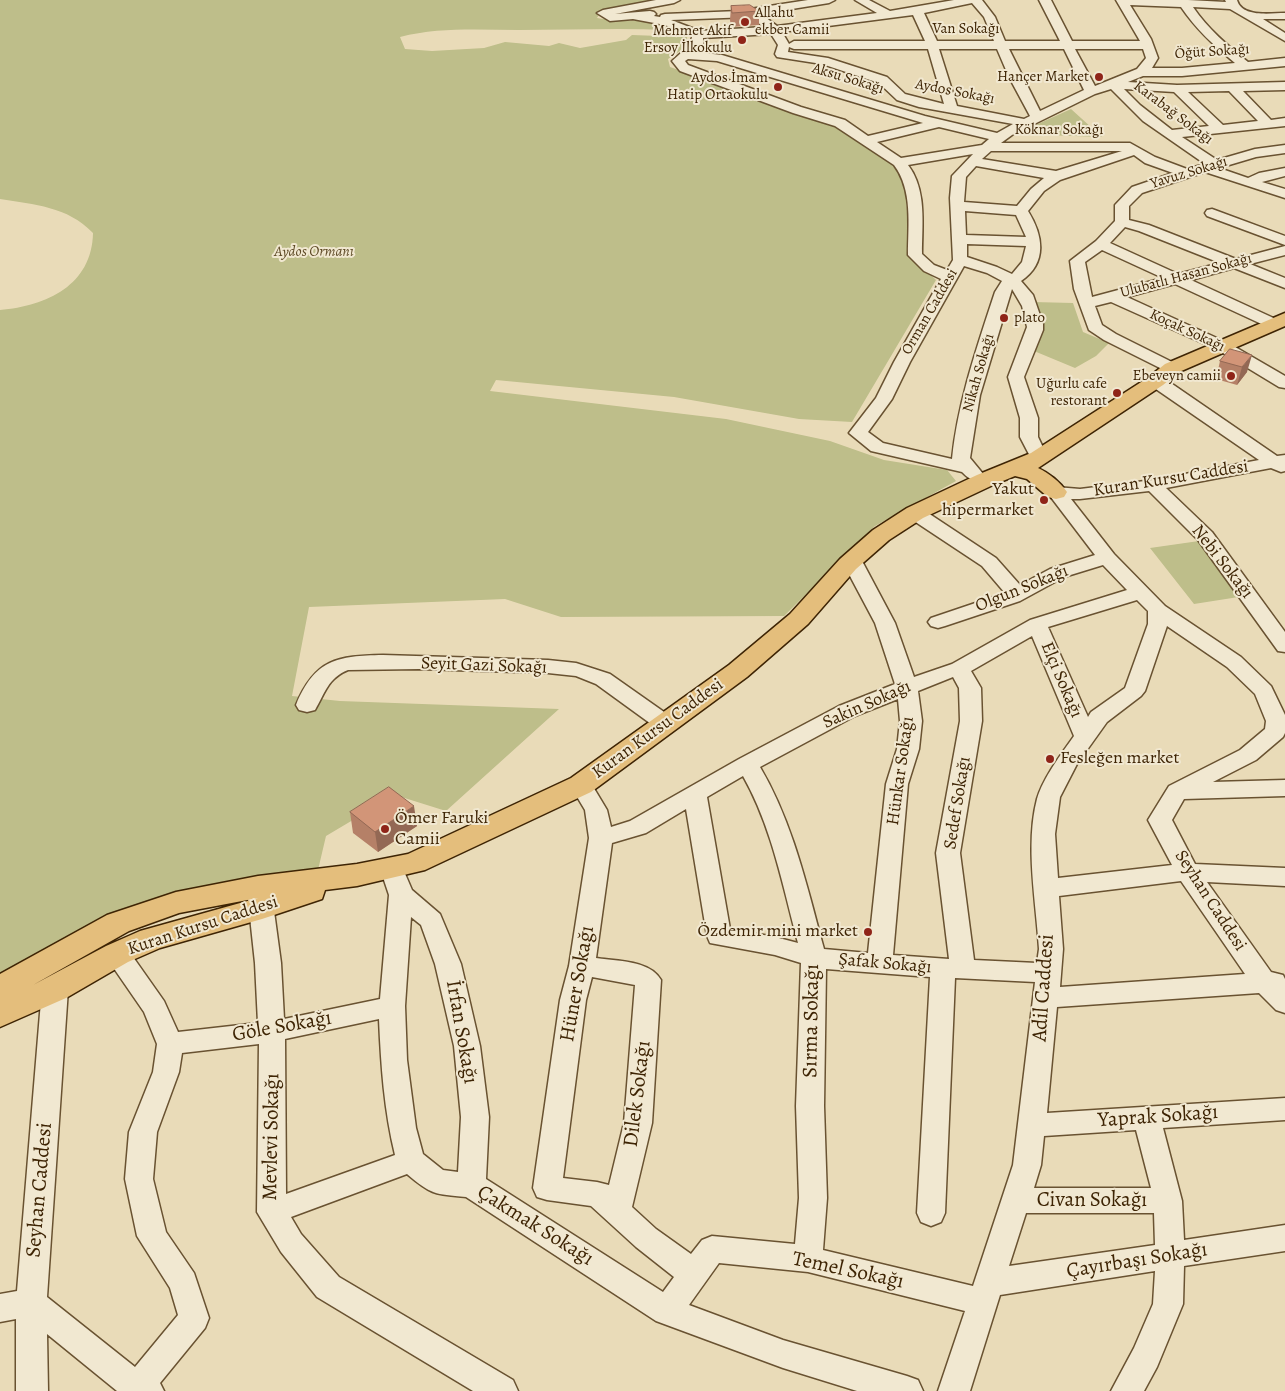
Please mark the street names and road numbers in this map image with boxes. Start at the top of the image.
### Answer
street label: Van Sokağı [932,20,1000,38]
street label: Öğüt Sokağı [1174,40,1250,64]
street label: Aksu Sokağı [810,60,886,98]
street label: Aydos Sokağı [914,75,996,109]
street label: Karabağ Sokağı [1130,77,1216,149]
street label: Köknar Sokağı [1015,121,1103,139]
street label: Yavuz Sokağı [1148,153,1230,193]
street label: Ulubatlı Hasan Sokağı [1118,250,1254,302]
street label: Orman Caddesi [898,266,962,358]
street label: Koçak Sokağı [1146,306,1228,356]
street label: Nikah Sokağı [959,332,999,414]
street label: Kuran Kursu Caddesi [1092,456,1250,502]
street label: Nebi Sokağı [1187,521,1257,603]
street label: Olgun Sokağı [972,561,1072,617]
street label: Elçi Sokağı [1035,639,1087,721]
street label: Seyit Gazi Sokağı [421,653,547,679]
street label: Kuran Kursu Caddesi [588,674,728,784]
street label: Sakin Sokağı [820,676,914,734]
street label: Hünkar Sokağı [883,715,919,827]
street label: Sedef Sokağı [940,755,976,851]
street label: Seyhan Caddesi [1169,846,1251,956]
street label: Kuran Kursu Caddesi [125,892,281,960]
street label: Hüner Sokağı [555,924,601,1044]
street label: Adil Caddesi [1028,933,1060,1043]
street label: Şafak Sokağı [838,949,932,979]
street label: Sırma Sokağı [798,964,826,1078]
street label: İrfan Sokağı [439,978,483,1086]
street label: Göle Sokağı [230,1006,334,1048]
street label: Dilek Sokağı [619,1039,657,1149]
street label: Mevlevi Sokağı [258,1073,286,1201]
street label: Yaprak Sokağı [1097,1100,1219,1134]
street label: Seyhan Caddesi [22,1121,58,1259]
street label: Çakmak Sokağı [472,1180,598,1272]
street label: Civan Sokağı [1037,1188,1147,1214]
street label: Çayırbaşı Sokağı [1065,1237,1209,1285]
street label: Temel Sokağı [790,1247,906,1295]

